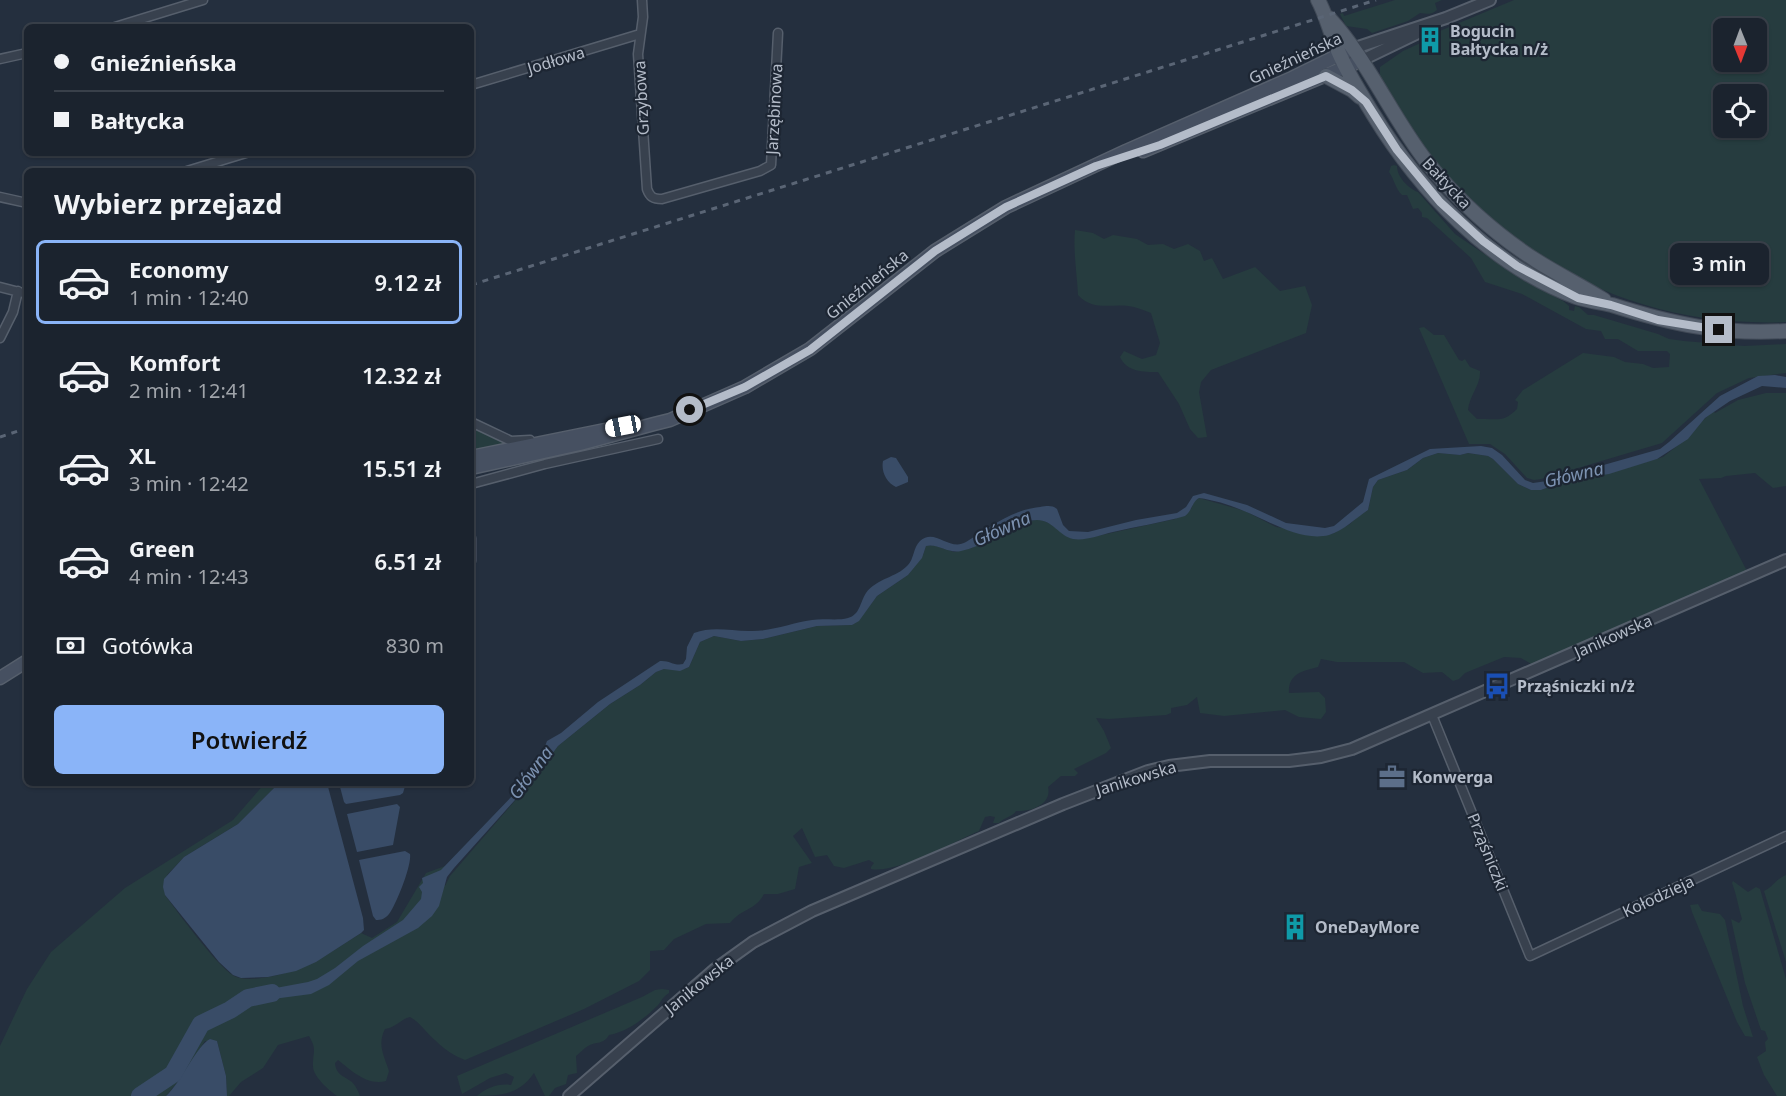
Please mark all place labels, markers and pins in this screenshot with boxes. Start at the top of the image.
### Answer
place label: Bogucin Bałtycka n/ż [1450,20,1548,60]
building icon: Bogucin Bałtycka n/ż [1415,25,1445,55]
bus stop icon: Prząśniczki n/ż [1482,671,1512,701]
place label: Prząśniczki n/ż [1517,675,1635,697]
office icon: Konwerga [1377,762,1407,792]
place label: Konwerga [1412,766,1493,788]
building icon: OneDayMore [1280,912,1310,942]
place label: OneDayMore [1315,916,1420,938]

